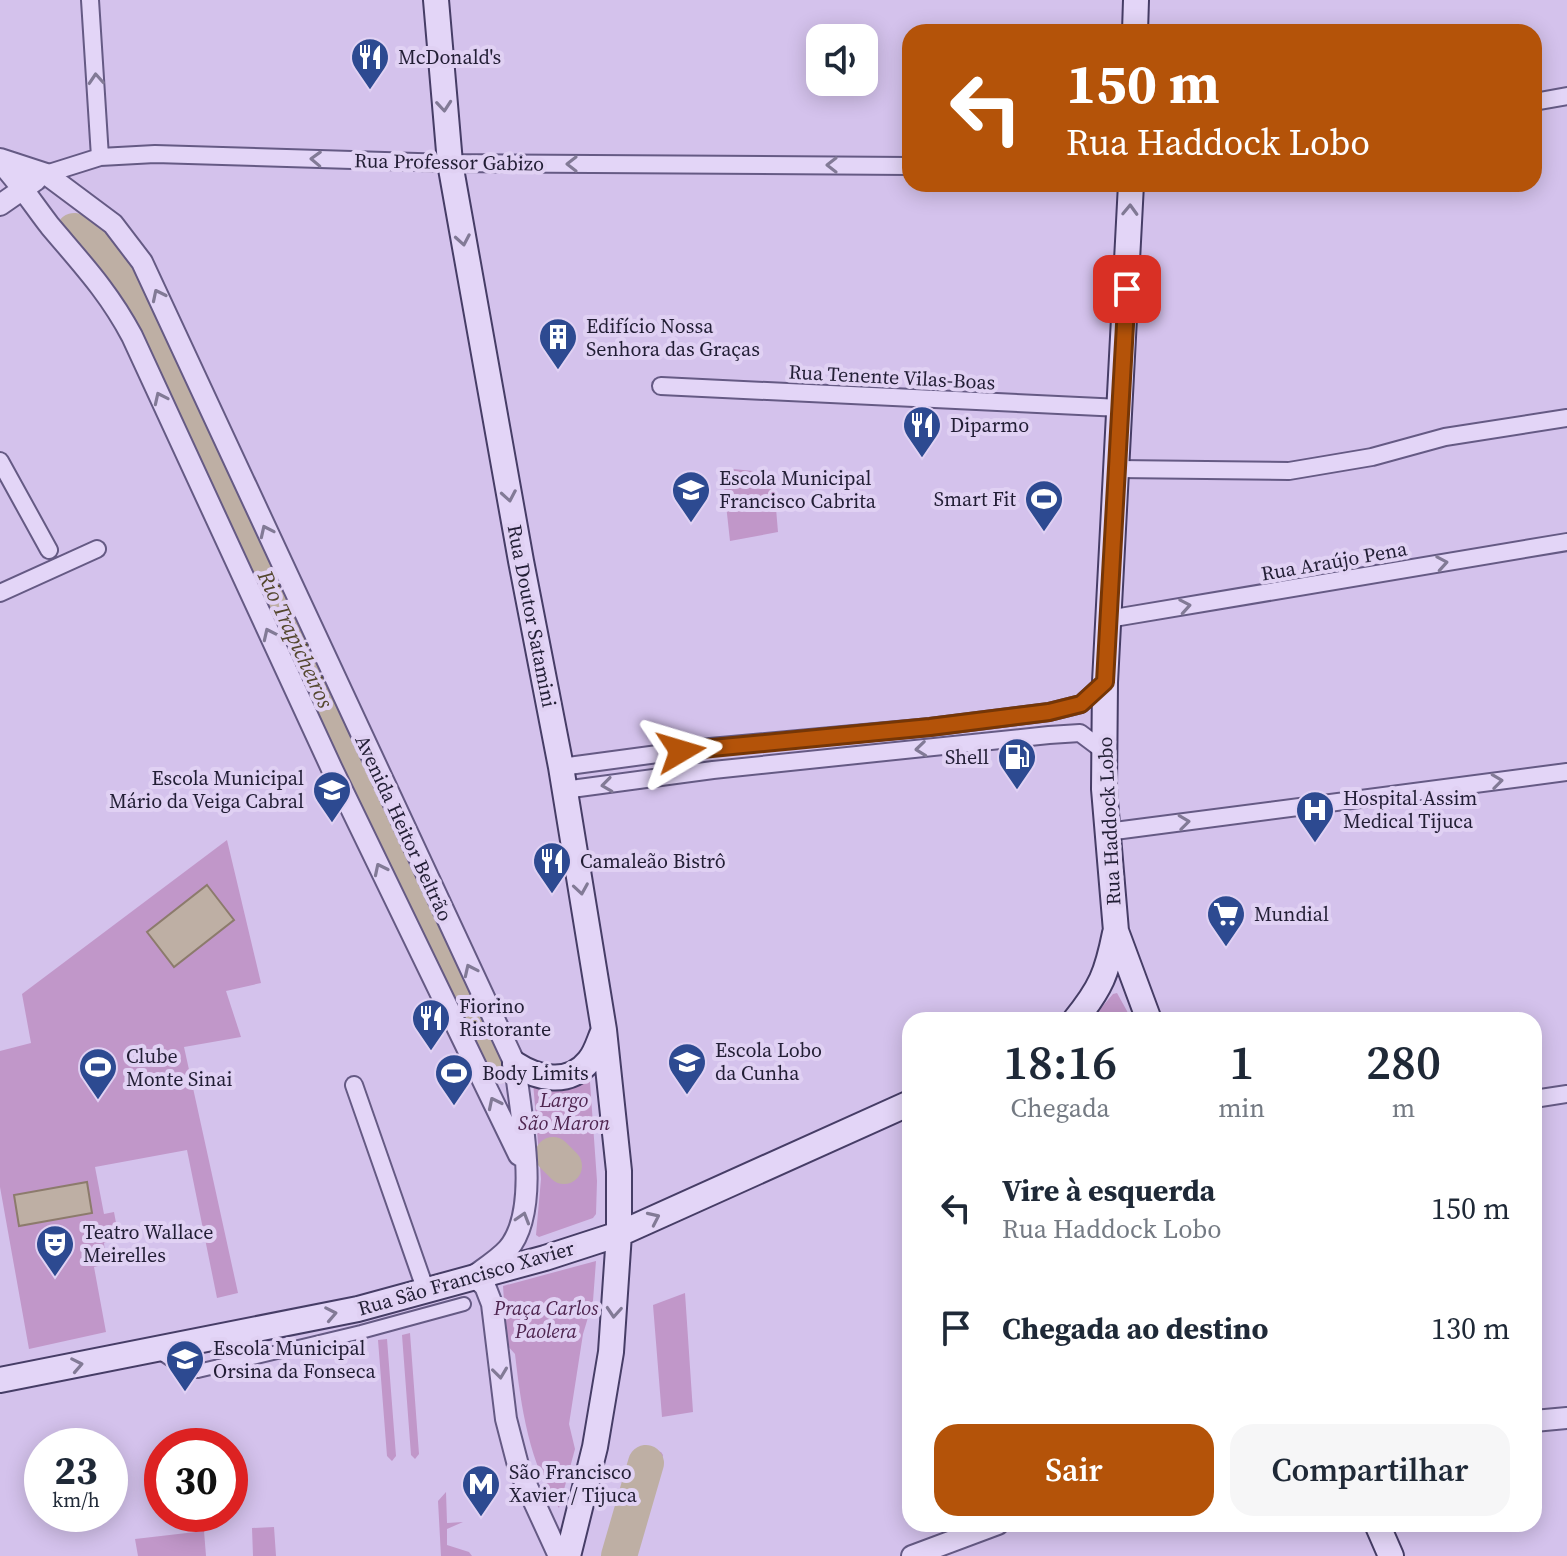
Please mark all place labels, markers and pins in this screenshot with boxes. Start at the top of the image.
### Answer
restaurant icon: McDonald's [349,36,391,91]
place label: McDonald's [398,43,501,71]
pin [1093,255,1161,323]
place label: Edifício Nossa Senhora das Graças [586,312,760,363]
building icon: Edifício Nossa Senhora das Graças [537,316,579,371]
restaurant icon: Diparmo [901,404,943,459]
place label: Diparmo [950,411,1029,439]
place label: Escola Municipal Francisco Cabrita [719,464,877,515]
school or university icon: Escola Municipal Francisco Cabrita [670,469,712,524]
sports icon: Smart Fit [1023,478,1065,533]
place label: Smart Fit [934,485,1016,513]
fuel station icon: Shell [996,736,1038,791]
place label: Shell [945,743,989,771]
place label: Escola Municipal Mário da Veiga Cabral [109,764,304,815]
school or university icon: Escola Municipal Mário da Veiga Cabral [311,769,353,824]
place label: Hospital Assim Medical Tijuca [1343,784,1477,835]
hospital icon: Hospital Assim Medical Tijuca [1294,789,1336,844]
restaurant icon: Camaleão Bistrô [531,840,573,895]
place label: Camaleão Bistrô [580,847,726,875]
supermarket icon: Mundial [1205,893,1247,948]
place label: Mundial [1254,900,1329,928]
place label: Fiorino Ristorante [459,992,551,1043]
restaurant icon: Fiorino Ristorante [410,997,452,1052]
place label: Escola Lobo da Cunha [715,1036,822,1087]
school or university icon: Escola Lobo da Cunha [666,1041,708,1096]
place label: Clube Monte Sinai [126,1042,232,1093]
sports icon: Clube Monte Sinai [77,1046,119,1101]
sports icon: Body Limits [433,1052,475,1107]
place label: Body Limits [482,1059,589,1087]
place label: Teatro Wallace Meirelles [83,1218,214,1269]
theatre icon: Teatro Wallace Meirelles [34,1223,76,1278]
place label: Escola Municipal Orsina da Fonseca [213,1334,376,1385]
school or university icon: Escola Municipal Orsina da Fonseca [164,1338,206,1393]
place label: São Francisco Xavier / Tijuca [509,1458,638,1509]
metro station icon: São Francisco Xavier / Tijuca [460,1463,502,1518]

